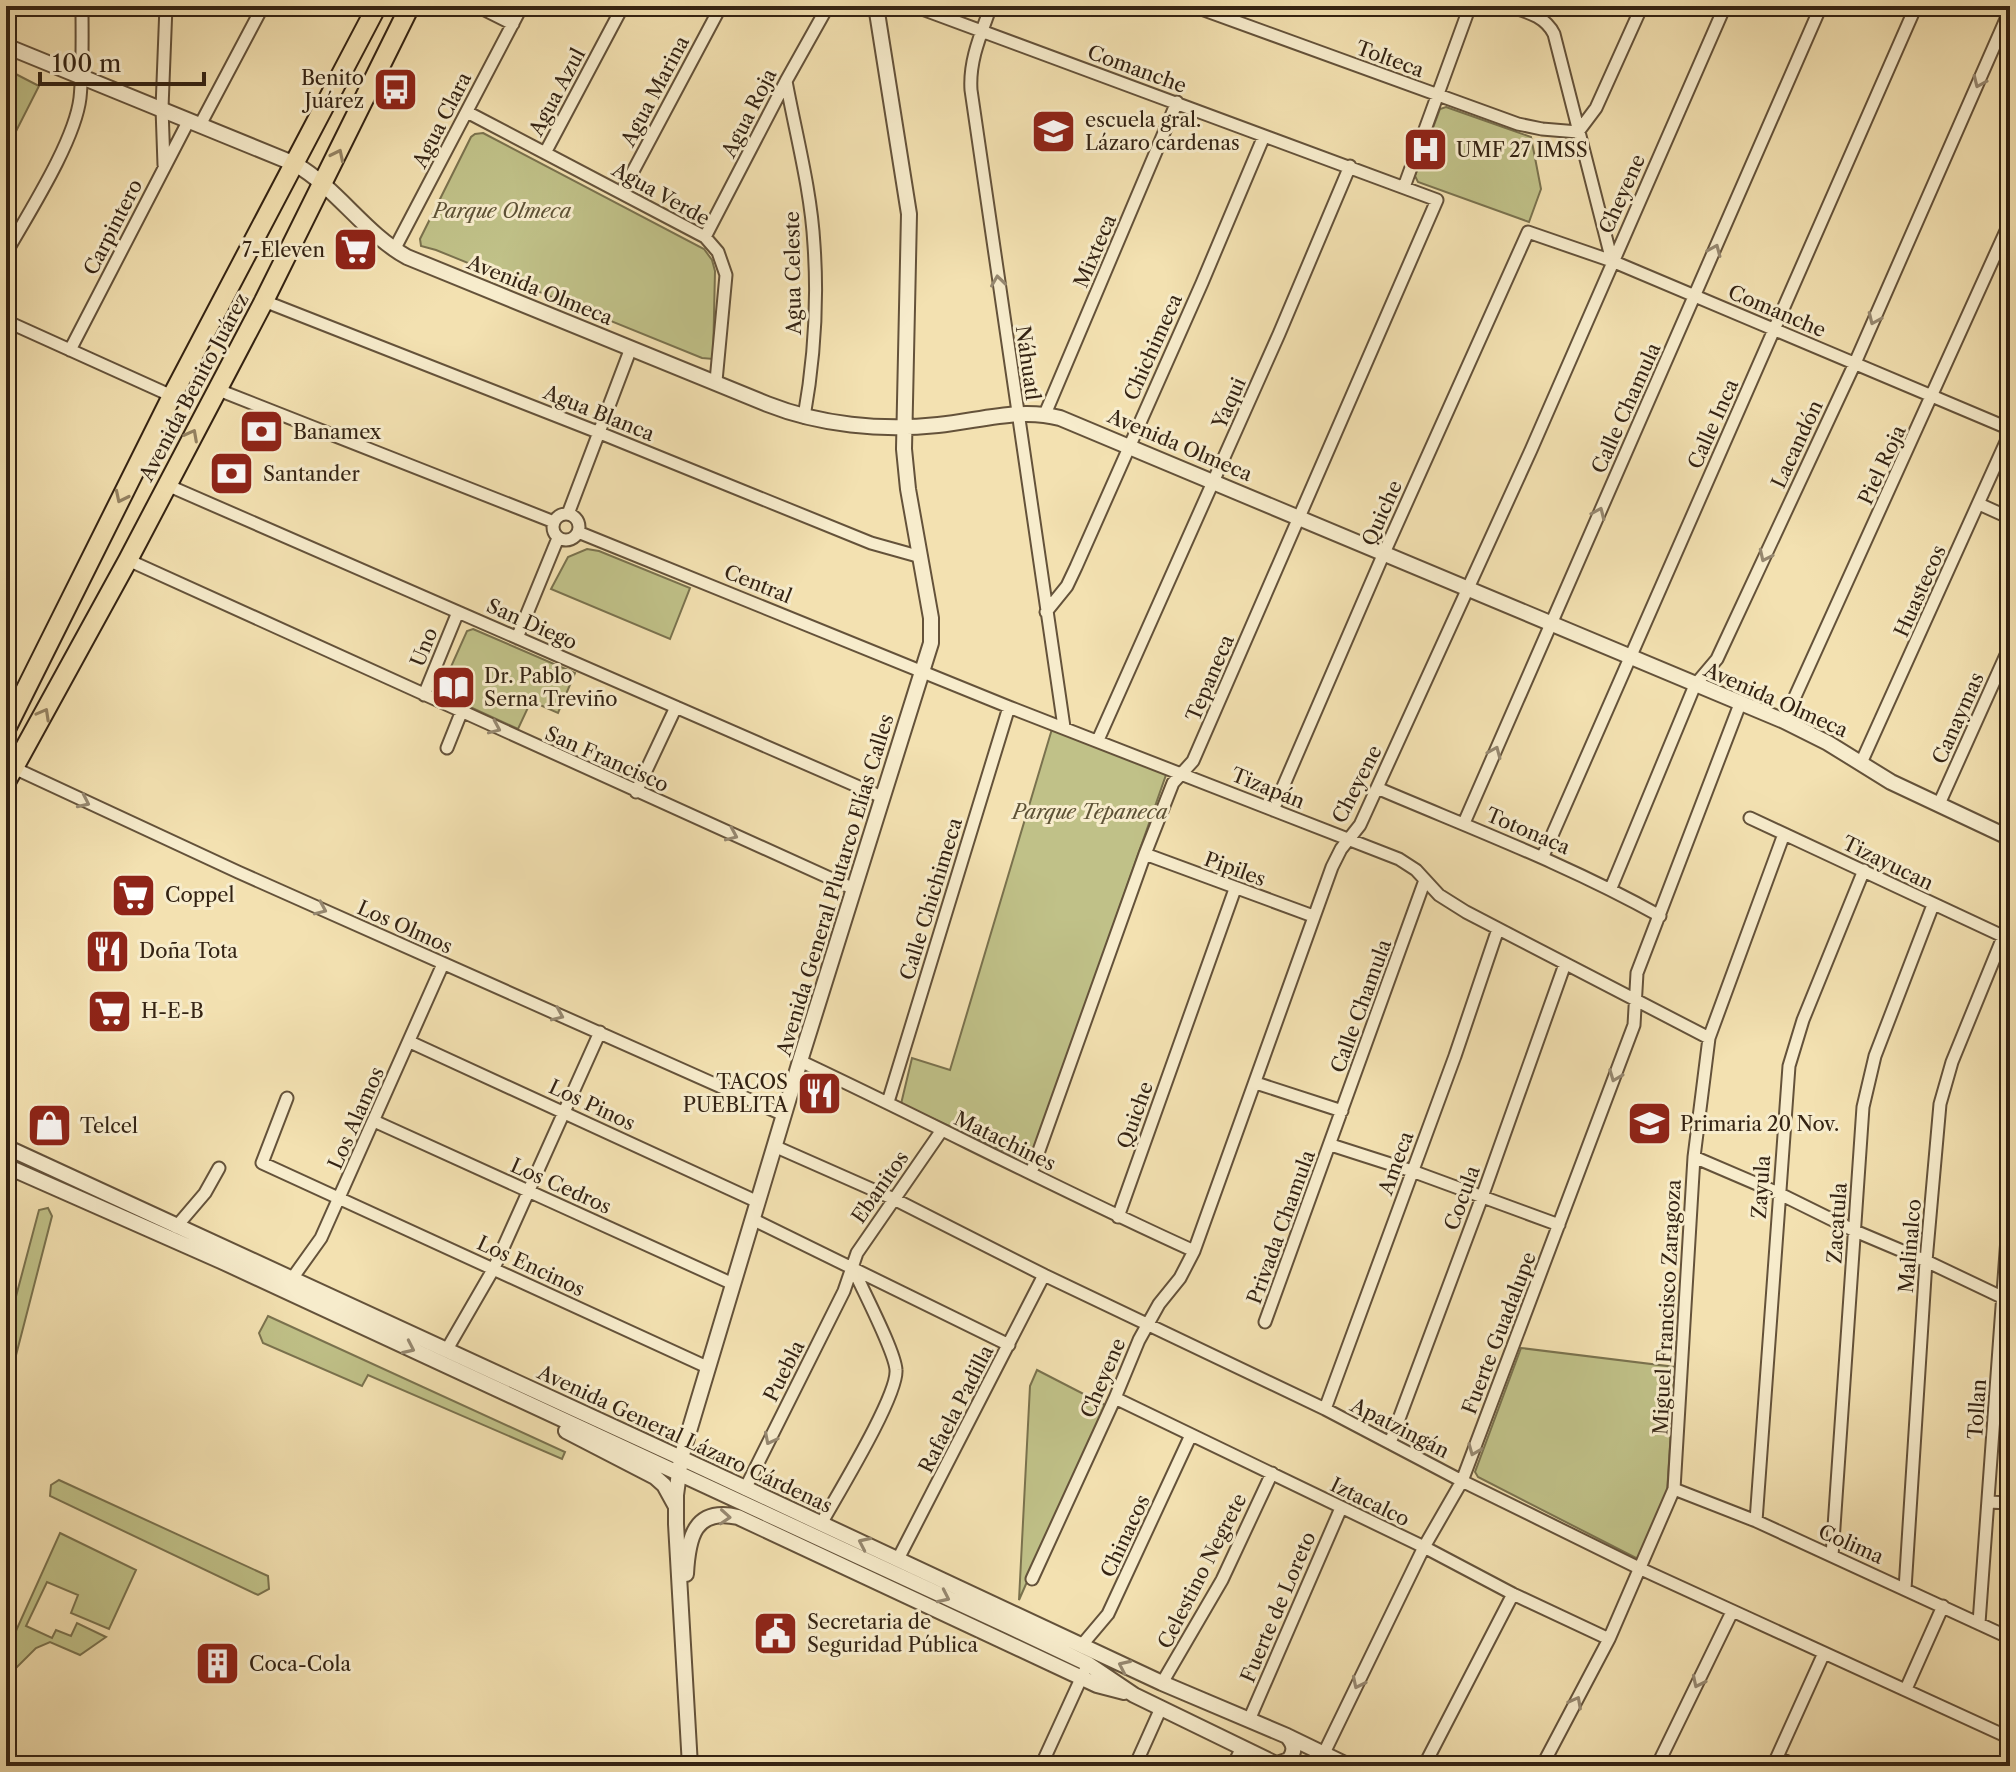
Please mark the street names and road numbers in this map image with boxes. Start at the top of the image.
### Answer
street label: Agua Marina [615,31,694,151]
street label: Tolteca [1353,36,1428,82]
street label: Comanche [1084,40,1190,98]
street label: Agua Azul [523,44,590,141]
street label: Agua Roja [716,64,782,162]
street label: Agua Clara [407,68,477,173]
street label: Cheyene [1594,151,1650,237]
street label: Agua Verde [607,157,714,231]
street label: Carpintero [79,175,147,279]
street label: Mixteca [1069,210,1121,291]
street label: Agua Celeste [780,211,806,336]
street label: Avenida Olmeca [463,250,617,330]
street label: Comanche [1725,280,1829,342]
street label: Avenida Benito Juárez [134,289,254,486]
street label: Chichimeca [1119,290,1187,404]
street label: Náhuatl [1011,324,1045,402]
street label: Calle Chamula [1587,339,1666,477]
street label: Yaqui [1207,374,1251,433]
street label: Calle Inca [1683,375,1744,472]
street label: Agua Blanca [539,380,658,446]
street label: Lacandón [1766,396,1828,492]
street label: Avenida Olmeca [1103,403,1256,486]
street label: Piel Roja [1853,421,1911,508]
street label: Quiche [1357,476,1407,550]
street label: Huastecos [1889,541,1951,641]
street label: Central [721,560,795,608]
street label: San Diego [483,593,581,655]
street label: Uno [405,624,443,670]
street label: Tepaneca [1181,631,1239,725]
street label: Avenida Olmeca [1700,657,1852,743]
street label: Canaymas [1927,669,1989,767]
street label: Avenida General Plutarco Elías Calles [771,711,899,1060]
street label: San Francisco [542,721,672,797]
street label: Cheyene [1327,741,1387,827]
street label: Tizapán [1228,762,1309,814]
street label: Totonaca [1482,803,1574,860]
street label: Calle Chichimeca [895,815,967,983]
street label: Tizayucan [1839,831,1938,896]
street label: Pipiles [1201,847,1269,891]
street label: Los Olmos [354,895,456,959]
street label: Calle Chamula [1326,936,1396,1076]
street label: Los Alamos [323,1063,389,1173]
street label: Los Pinos [545,1075,639,1135]
street label: Quiche [1112,1078,1158,1152]
street label: Matachines [950,1106,1060,1176]
street label: Ameca [1373,1128,1419,1199]
street label: Ebanitos [846,1146,914,1228]
street label: Privada Chamula [1242,1146,1320,1307]
street label: Los Cedros [507,1153,615,1219]
street label: Zayula [1747,1154,1775,1220]
street label: Cocula [1439,1162,1485,1234]
street label: Miguel Francisco Zaragoza [1648,1178,1686,1435]
street label: Zacatula [1822,1181,1852,1264]
street label: Malinalco [1894,1198,1926,1294]
street label: Los Encinos [473,1231,589,1301]
street label: Fuerte Guadalupe [1457,1248,1541,1418]
street label: Cheyene [1075,1335,1131,1421]
street label: Puebla [758,1336,810,1406]
street label: Rafaela Padilla [914,1341,999,1477]
street label: Avenida General Lázaro Cárdenas [533,1360,836,1518]
street label: Tollan [1963,1378,1991,1440]
street label: Apatzingán [1346,1393,1454,1463]
street label: Iztacalco [1326,1473,1414,1531]
street label: Celestino Negrete [1152,1489,1252,1653]
street label: Chinacos [1095,1491,1155,1581]
street label: Colima [1815,1519,1888,1569]
street label: Fuerte de Loreto [1235,1528,1321,1686]

